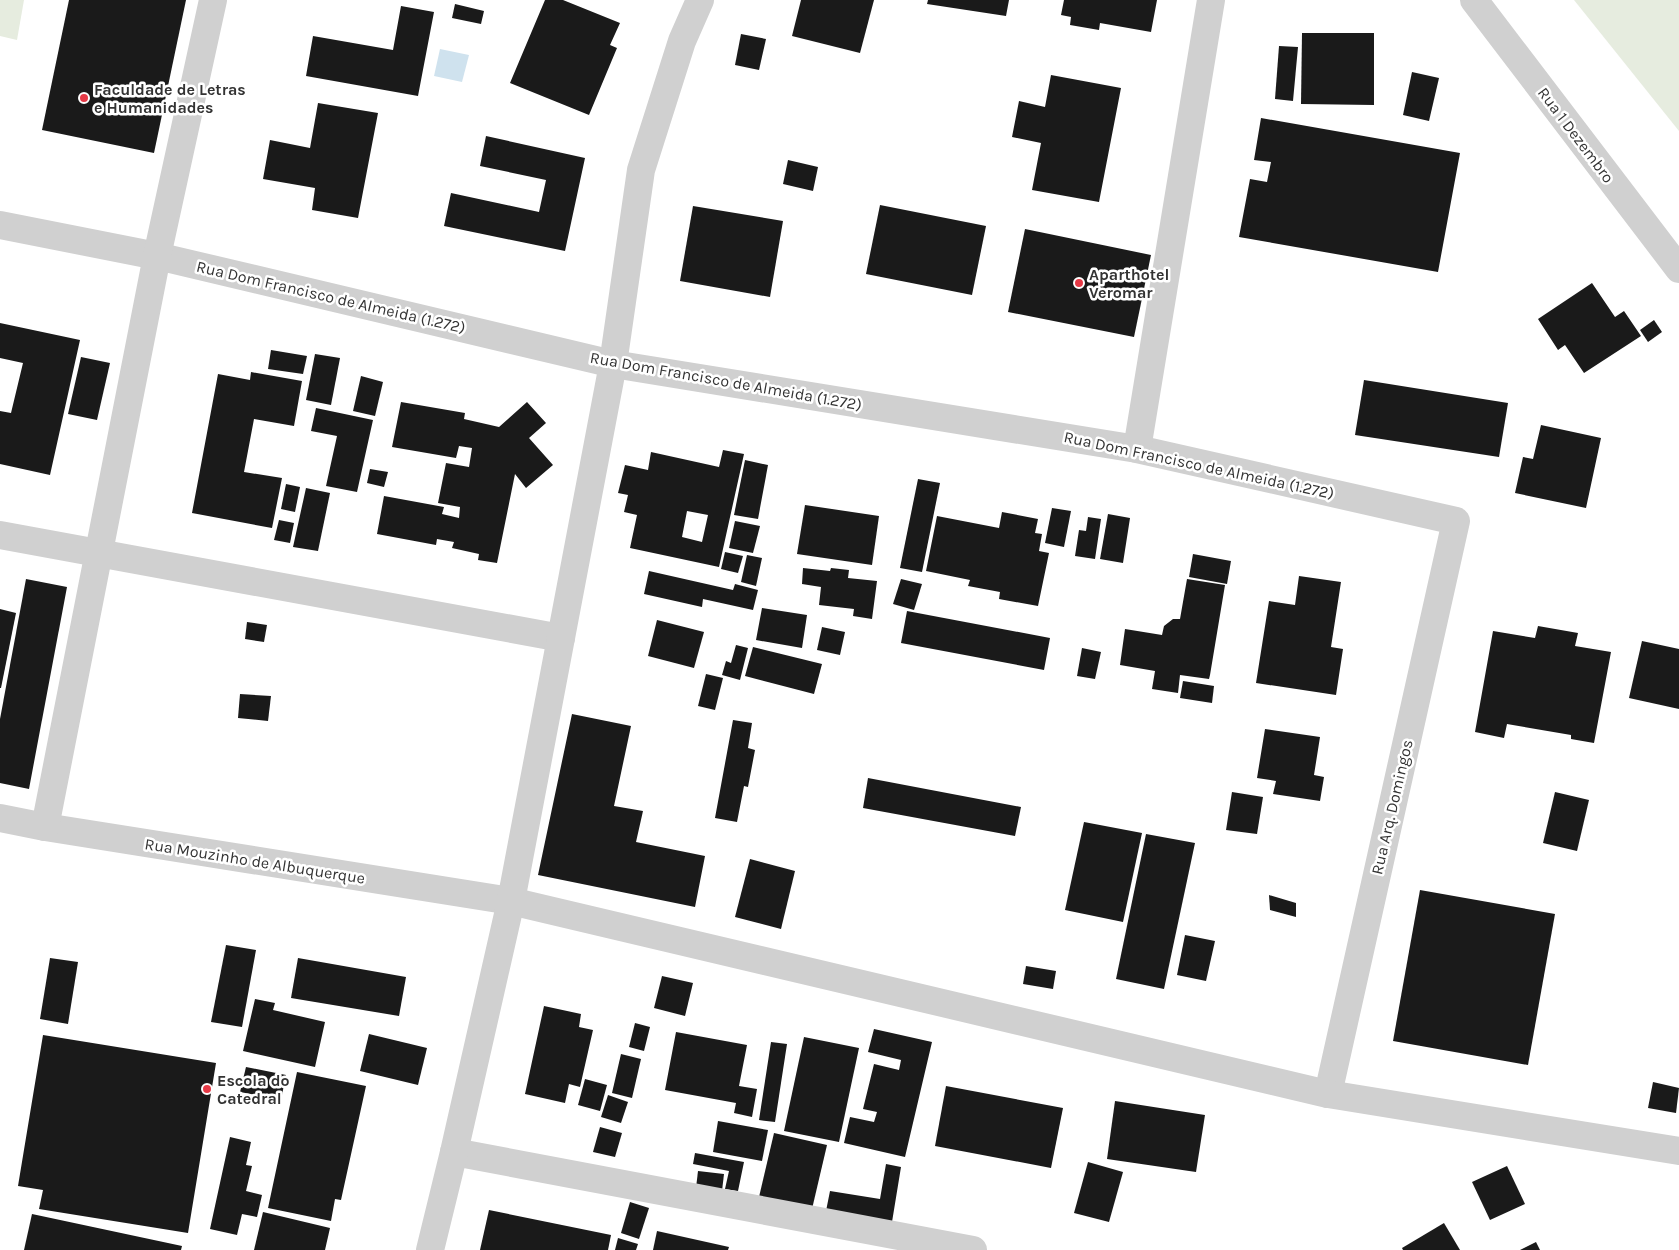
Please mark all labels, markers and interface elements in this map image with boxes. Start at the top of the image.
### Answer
place label: Faculdade de Letras e Humanidades [94,80,246,117]
street label: Rua 1 Dezembro [1534,83,1618,187]
marker: Faculdade de Letras e Humanidades [78,92,90,104]
street label: Rua Dom Francisco de Almeida (1.272) [194,257,468,337]
place label: Aparthotel Veromar [1089,265,1169,302]
marker: Aparthotel Veromar [1073,277,1085,289]
street label: Rua Dom Francisco de Almeida (1.272) [589,348,863,414]
street label: Rua Dom Francisco de Almeida (1.272) [1062,427,1336,503]
street label: Rua Arq. Domingos [1367,738,1417,876]
street label: Rua Mouzinho de Albuquerque [143,834,367,888]
place label: Escola do Catedral [217,1071,290,1108]
marker: Escola do Catedral [201,1083,213,1095]

